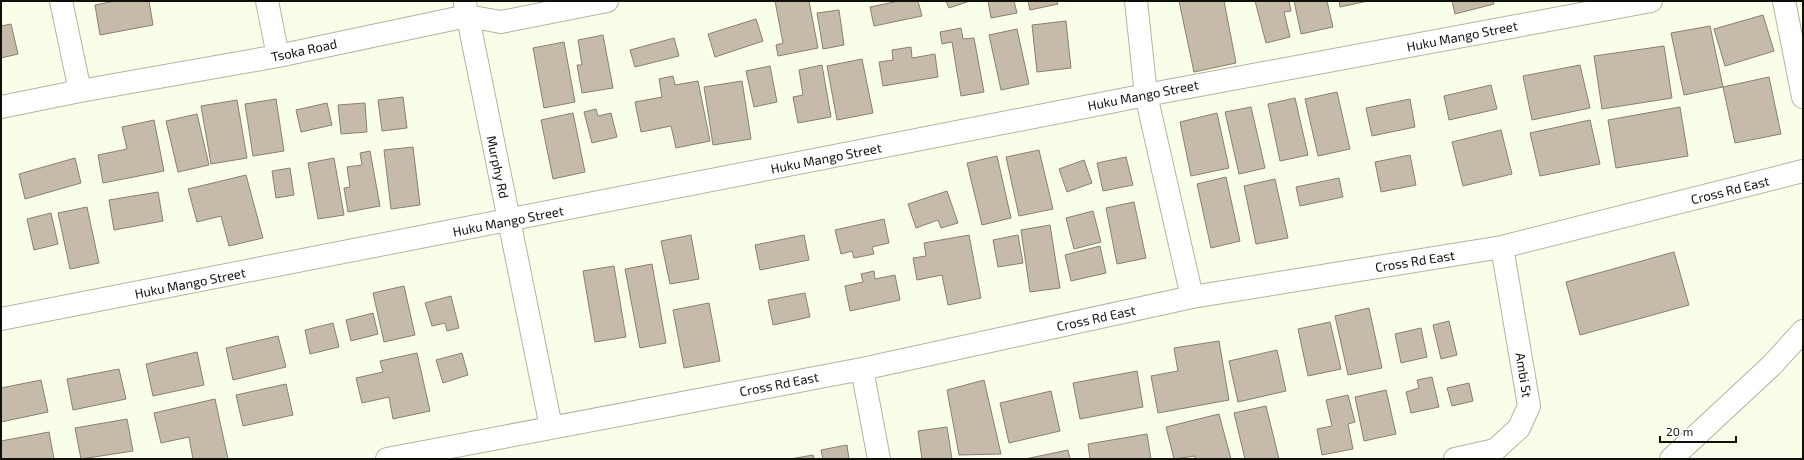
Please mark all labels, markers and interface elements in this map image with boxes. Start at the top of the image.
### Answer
street label: Huku Mango Street [1405,17,1519,55]
street label: Tsoka Road [270,35,338,65]
street label: Huku Mango Street [1086,76,1200,114]
street label: Murphy Rd [484,134,512,200]
street label: Huku Mango Street [769,139,883,177]
street label: Cross Rd East [1689,173,1771,207]
street label: Huku Mango Street [451,202,565,240]
street label: Cross Rd East [1374,247,1456,275]
street label: Huku Mango Street [133,264,247,302]
street label: Cross Rd East [1055,302,1137,334]
street label: Ambi St [1513,351,1535,399]
street label: Cross Rd East [738,368,820,400]
scale bar [1660,418,1736,444]
text: 20 m [1666,424,1693,438]

